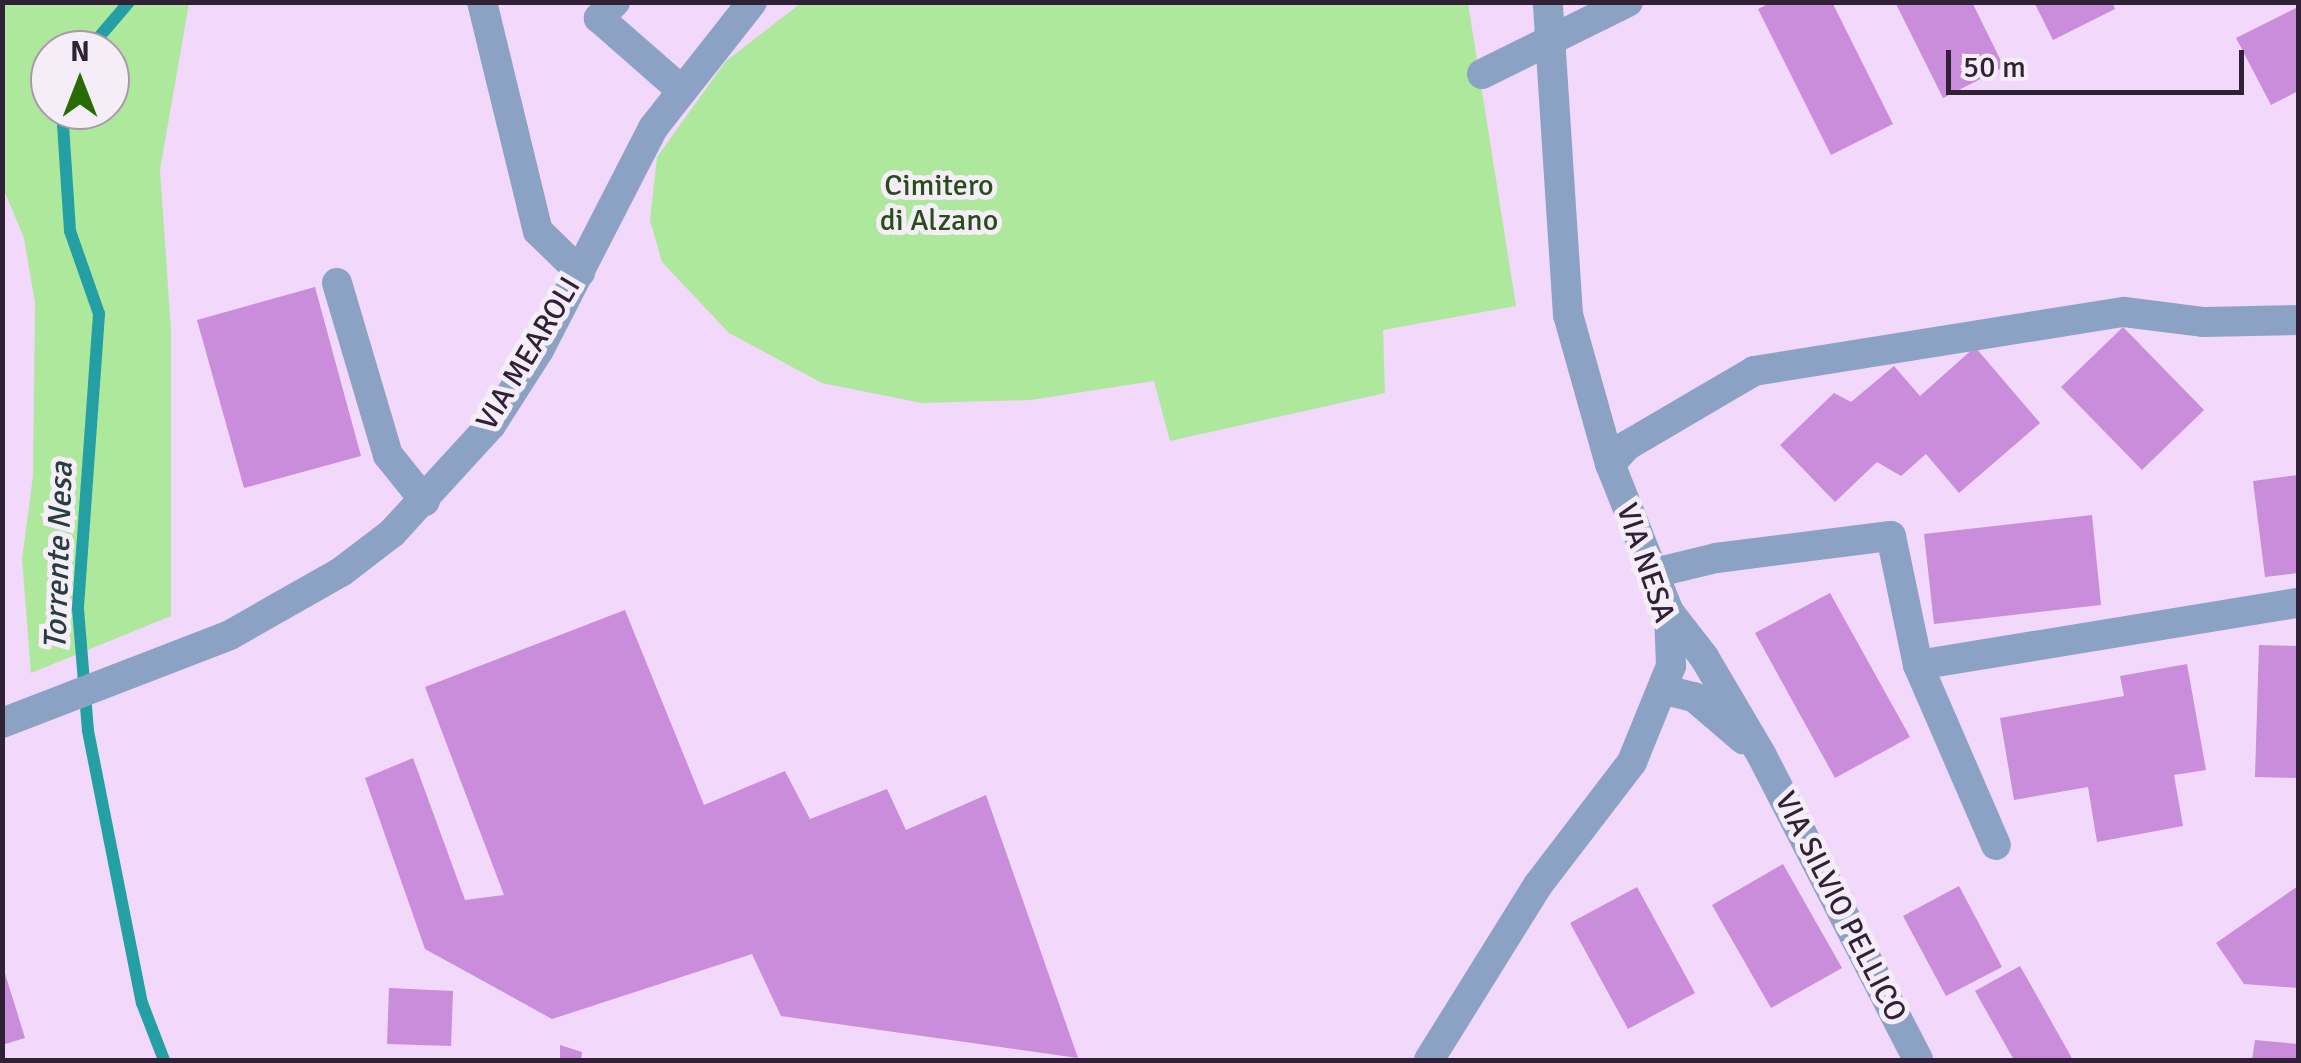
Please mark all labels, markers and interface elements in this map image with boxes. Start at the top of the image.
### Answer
north arrow [30,30,130,130]
scale bar [1951,30,2248,92]
text: N [70,35,90,69]
text: 50 m [1963,49,2026,86]
park label: Cimitero di Alzano [880,168,998,238]
street label: VIA MEAROLI [469,271,589,437]
water label: Torrente Nesa [37,461,81,651]
street label: VIA NESA [1608,499,1682,627]
street label: VIA SILVIO PELLICO [1767,786,1913,1028]

